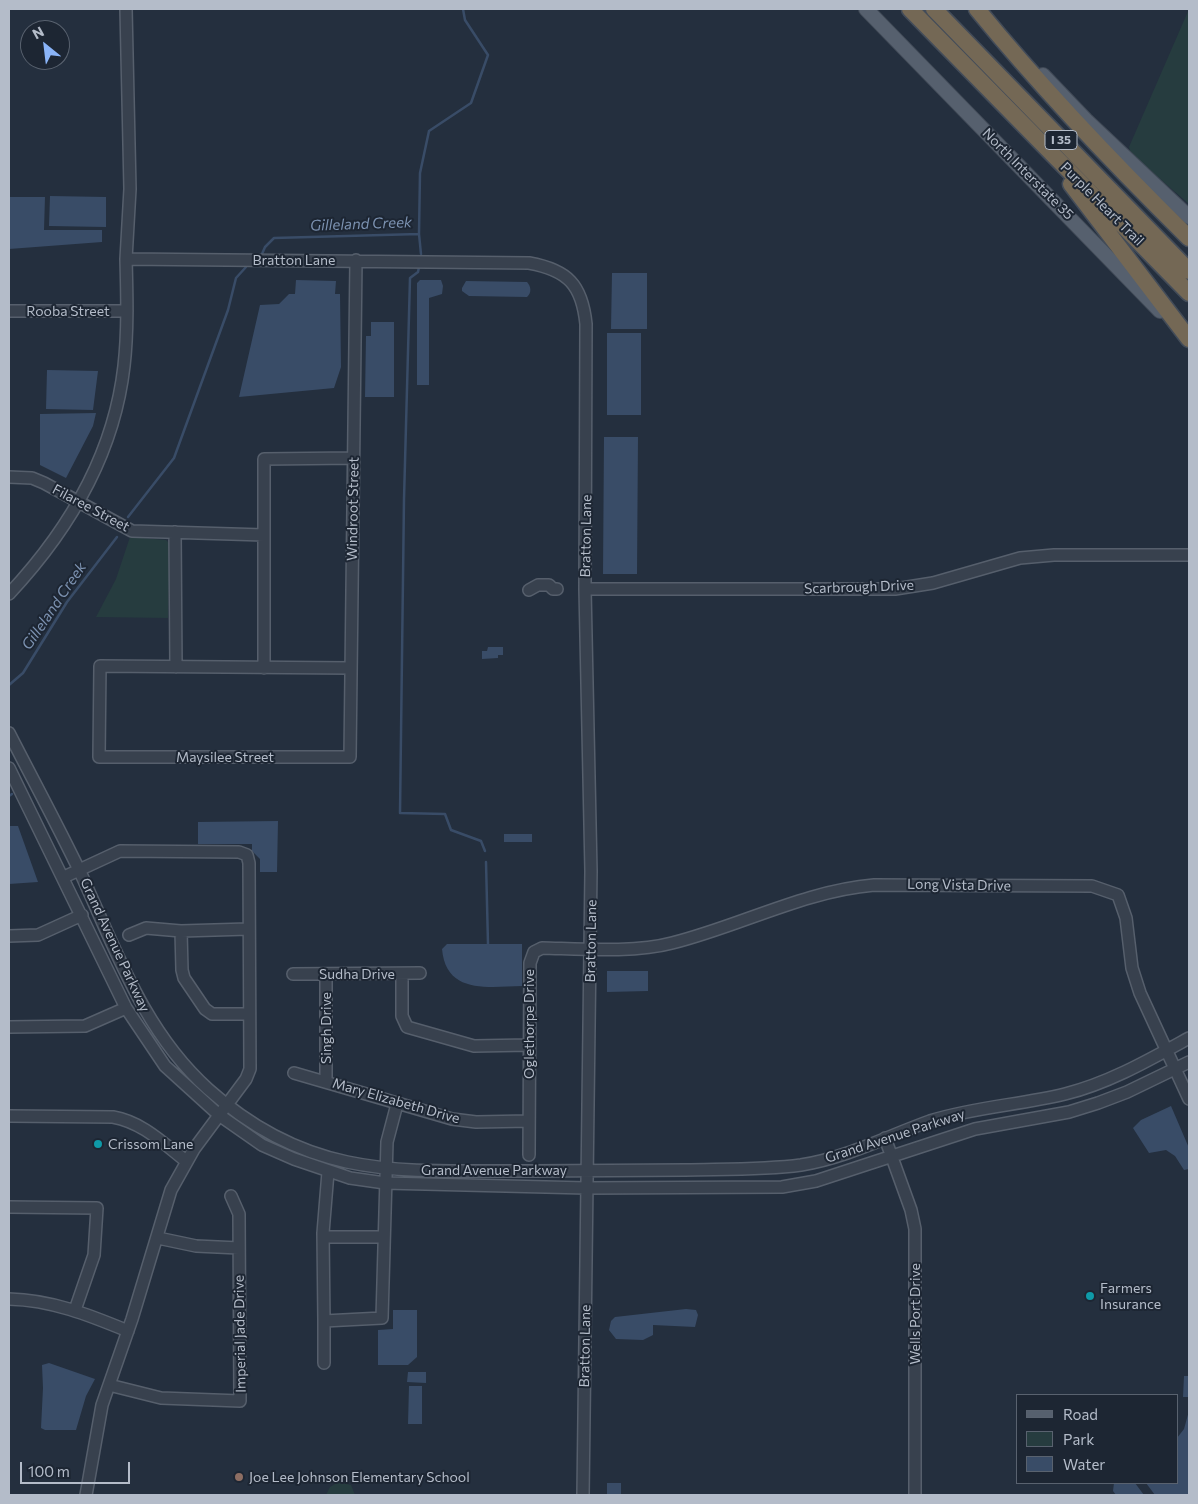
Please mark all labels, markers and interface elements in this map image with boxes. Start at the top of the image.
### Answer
north arrow [20,20,70,70]
text: N [29,22,47,42]
street label: North Interstate 35 [979,125,1077,223]
road number: I 35 [1045,130,1077,150]
street label: Purple Heart Trail [1057,159,1147,249]
water label: Gilleland Creek [310,213,412,235]
street label: Bratton Lane [252,252,336,268]
street label: Rooba Street [26,303,110,319]
street label: Windroot Street [344,457,362,561]
street label: Filaree Street [50,481,132,535]
street label: Bratton Lane [577,494,595,578]
water label: Gilleland Creek [18,559,90,653]
street label: Scarbrough Drive [804,577,914,597]
street label: Maysilee Street [176,749,274,765]
street label: Grand Avenue Parkway [77,875,153,1015]
street label: Long Vista Drive [907,876,1011,894]
street label: Bratton Lane [582,899,600,983]
street label: Sudha Drive [319,966,395,982]
street label: Oglethorpe Drive [521,969,537,1079]
street label: Singh Drive [318,992,334,1064]
street label: Mary Elizabeth Drive [330,1075,462,1127]
street label: Grand Avenue Parkway [823,1105,967,1167]
place label: Crissom Lane [108,1136,194,1152]
marker: Crissom Lane [92,1138,104,1150]
street label: Grand Avenue Parkway [421,1162,567,1178]
street label: Wells Port Drive [907,1263,923,1365]
street label: Imperial Jade Drive [231,1275,249,1393]
place label: Farmers Insurance [1100,1280,1161,1312]
marker: Farmers Insurance [1084,1290,1096,1302]
street label: Bratton Lane [576,1304,594,1388]
legend [1016,1394,1178,1484]
text: Road [1063,1405,1098,1423]
text: Park [1063,1430,1094,1448]
scale bar [22,1452,132,1484]
text: Water [1063,1455,1105,1473]
text: 100 m [28,1462,70,1480]
place label: Joe Lee Johnson Elementary School [249,1469,470,1485]
marker: Joe Lee Johnson Elementary School [233,1471,245,1483]

